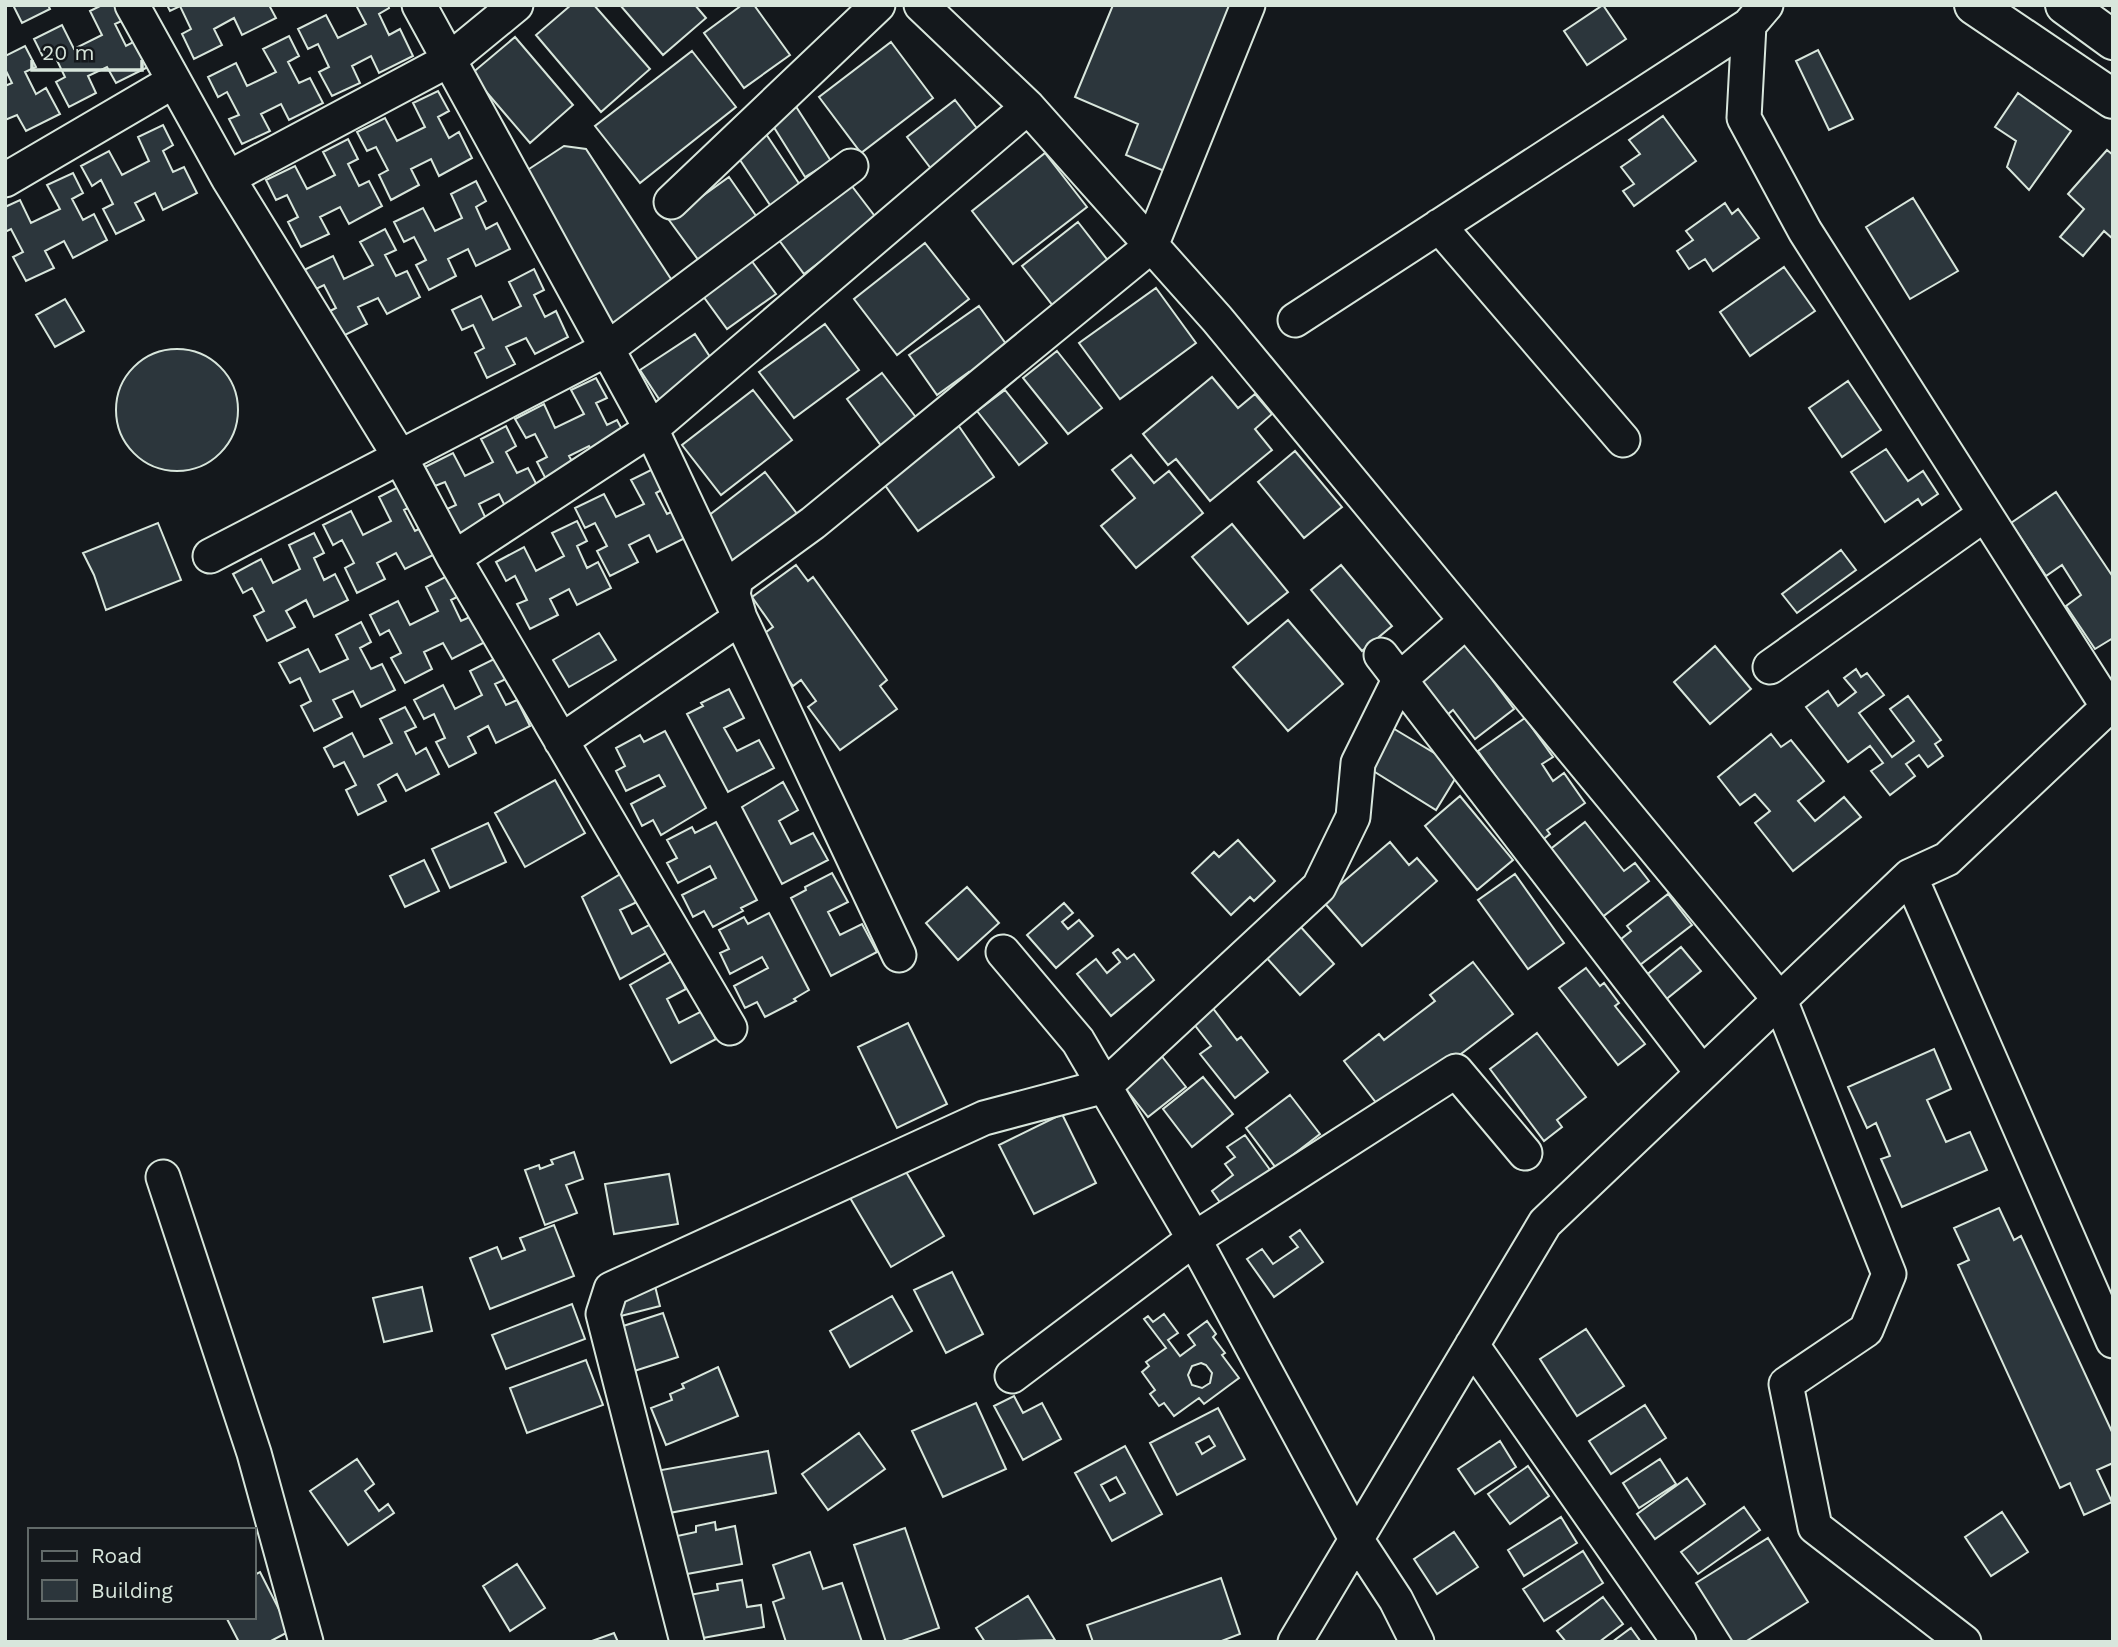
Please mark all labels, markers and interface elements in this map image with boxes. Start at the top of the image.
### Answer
scale bar [32,28,142,72]
text: 20 m [42,40,94,65]
legend [28,1528,256,1619]
text: Road [91,1543,142,1568]
text: Building [91,1578,173,1603]

